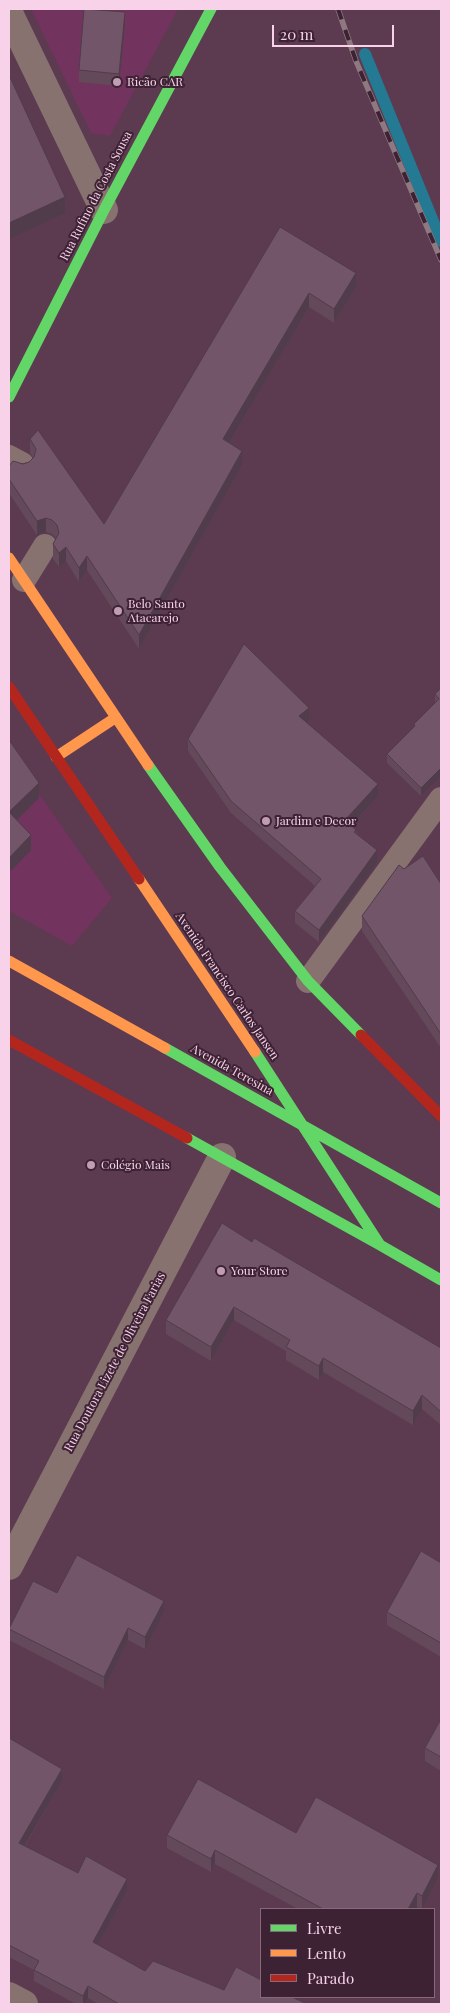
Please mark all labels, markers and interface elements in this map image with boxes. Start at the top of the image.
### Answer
scale bar [275,15,398,47]
text: 20 m [280,24,313,44]
place label: Ricão CAR [127,75,183,89]
marker: Ricão CAR [111,76,123,88]
street label: Rua Rufino da Costa Sousa [57,129,135,263]
place label: Belo Santo Atacarejo [128,597,185,625]
marker: Belo Santo Atacarejo [112,605,124,617]
place label: Jardim e Decor [276,814,356,828]
marker: Jardim e Decor [260,815,272,827]
street label: Avenida Francisco Carlos Jansen [172,910,282,1062]
street label: Avenida Teresina [188,1041,276,1099]
place label: Colégio Mais [101,1158,170,1172]
marker: Colégio Mais [85,1159,97,1171]
place label: Your Store [231,1264,288,1278]
marker: Your Store [215,1265,227,1277]
street label: Rua Doutora Lizete de Oliveira Farias [61,1270,169,1454]
legend [260,1908,435,1998]
text: Livre [307,1918,342,1938]
text: Lento [307,1943,346,1963]
text: Parado [307,1968,354,1988]

